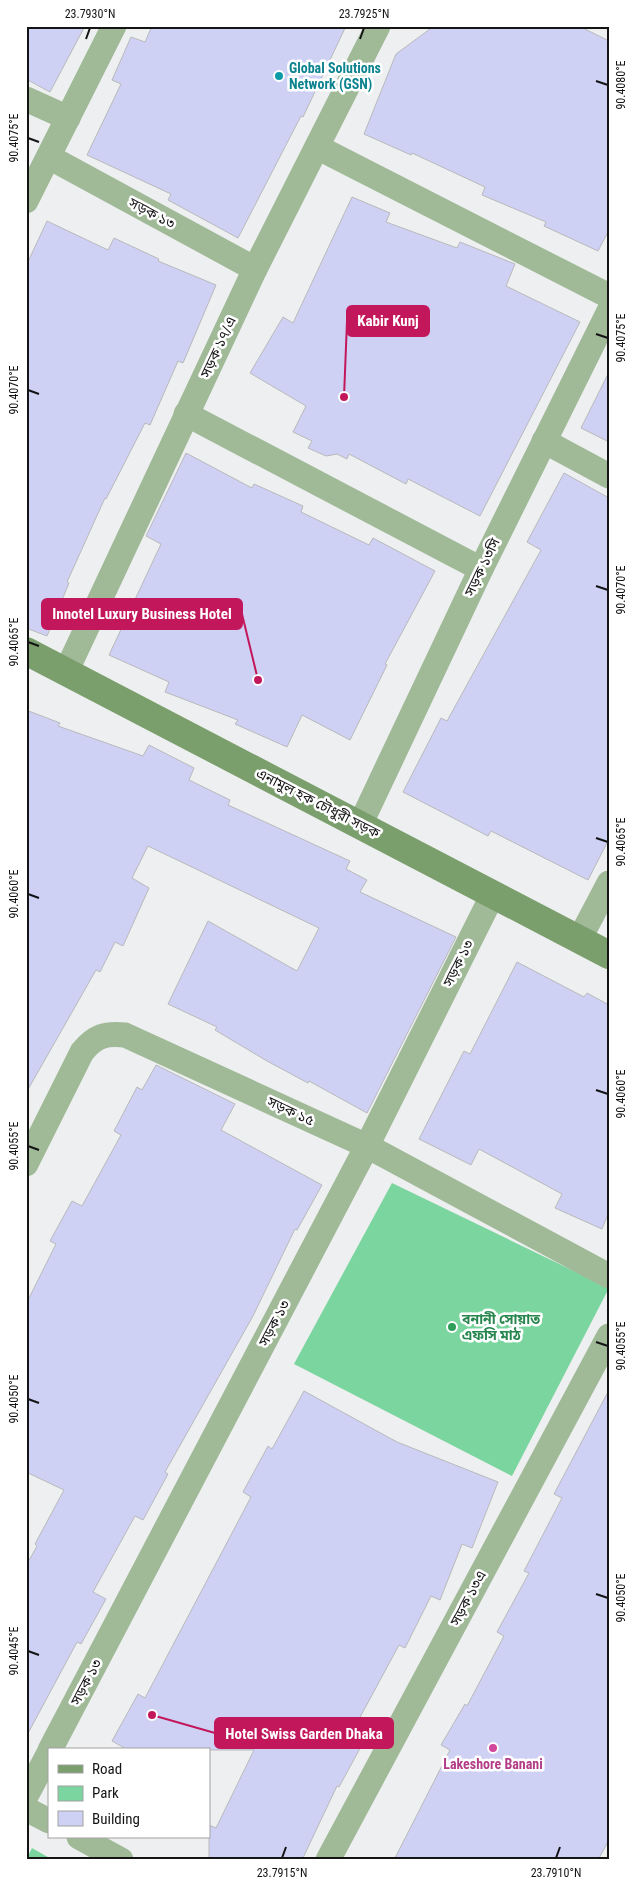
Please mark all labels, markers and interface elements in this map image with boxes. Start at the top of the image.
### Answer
text: 23.7930°N [65,7,115,21]
text: 23.7925°N [339,7,389,21]
place label: Global Solutions Network (GSN) [289,60,381,93]
text: 90.4080°E [614,60,628,110]
marker: Global Solutions Network (GSN) [273,70,285,82]
text: 90.4075°E [7,113,21,163]
street label: সড়ক ১৩ [125,194,178,232]
callout: Kabir Kunj [347,306,429,336]
text: Kabir Kunj [357,312,419,330]
text: 90.4075°E [614,313,628,363]
street label: সড়ক ১৭/এ [197,314,239,381]
text: 90.4070°E [7,365,21,415]
street label: সড়ক ১৩সি [461,535,503,599]
text: 90.4070°E [614,565,628,615]
callout: Innotel Luxury Business Hotel [42,599,242,629]
text: Innotel Luxury Business Hotel [52,605,232,623]
text: 90.4065°E [7,617,21,667]
street label: এনামুল হক চৌধুরী সড়ক [253,765,383,842]
text: 90.4065°E [614,817,628,867]
text: 90.4060°E [7,869,21,919]
street label: সড়ক ১৩ [439,937,476,990]
text: 90.4060°E [614,1069,628,1119]
street label: সড়ক ১৫ [264,1093,317,1129]
text: 90.4055°E [7,1121,21,1171]
street label: সড়ক ১৩ [255,1297,293,1350]
place label: বনানী সোয়াত এফসি মাঠ [461,1311,540,1343]
marker: বনানী সোয়াত এফসি মাঠ [446,1321,458,1333]
text: 90.4055°E [614,1321,628,1371]
text: 90.4050°E [7,1374,21,1424]
street label: সড়ক ১৩এ [446,1568,489,1629]
text: 90.4050°E [614,1573,628,1623]
text: 90.4045°E [7,1626,21,1676]
street label: সড়ক ১৩ [67,1656,105,1709]
callout: Hotel Swiss Garden Dhaka [215,1718,393,1748]
text: Hotel Swiss Garden Dhaka [225,1725,383,1743]
marker: Lakeshore Banani [487,1742,499,1754]
legend [48,1748,210,1838]
place label: Lakeshore Banani [443,1756,543,1772]
text: Road [92,1760,122,1778]
text: Park [92,1784,119,1802]
text: Building [92,1810,140,1828]
text: 23.7915°N [257,1866,307,1880]
text: 23.7910°N [531,1866,581,1880]

